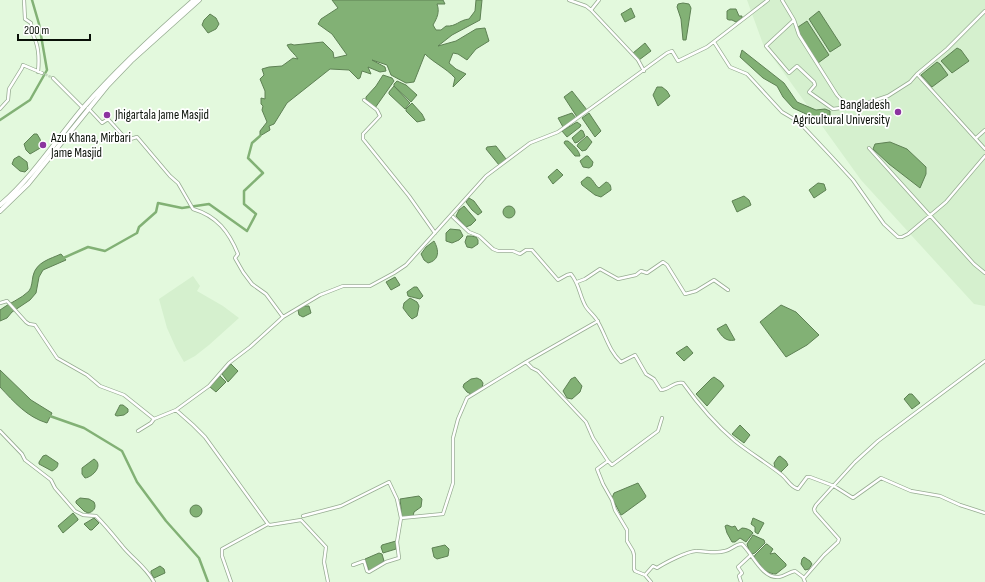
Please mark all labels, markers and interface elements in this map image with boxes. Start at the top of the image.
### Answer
scale bar [18,16,90,42]
text: 200 m [24,23,50,38]
place label: Bangladesh Agricultural University [792,97,890,128]
place label: Jhigartala Jame Masjid [114,107,209,123]
marker: Bangladesh Agricultural University [893,107,903,117]
marker: Jhigartala Jame Masjid [102,110,112,120]
place label: Azu Khana, Mirbari Jame Masjid [50,130,131,161]
marker: Azu Khana, Mirbari Jame Masjid [38,140,48,150]

